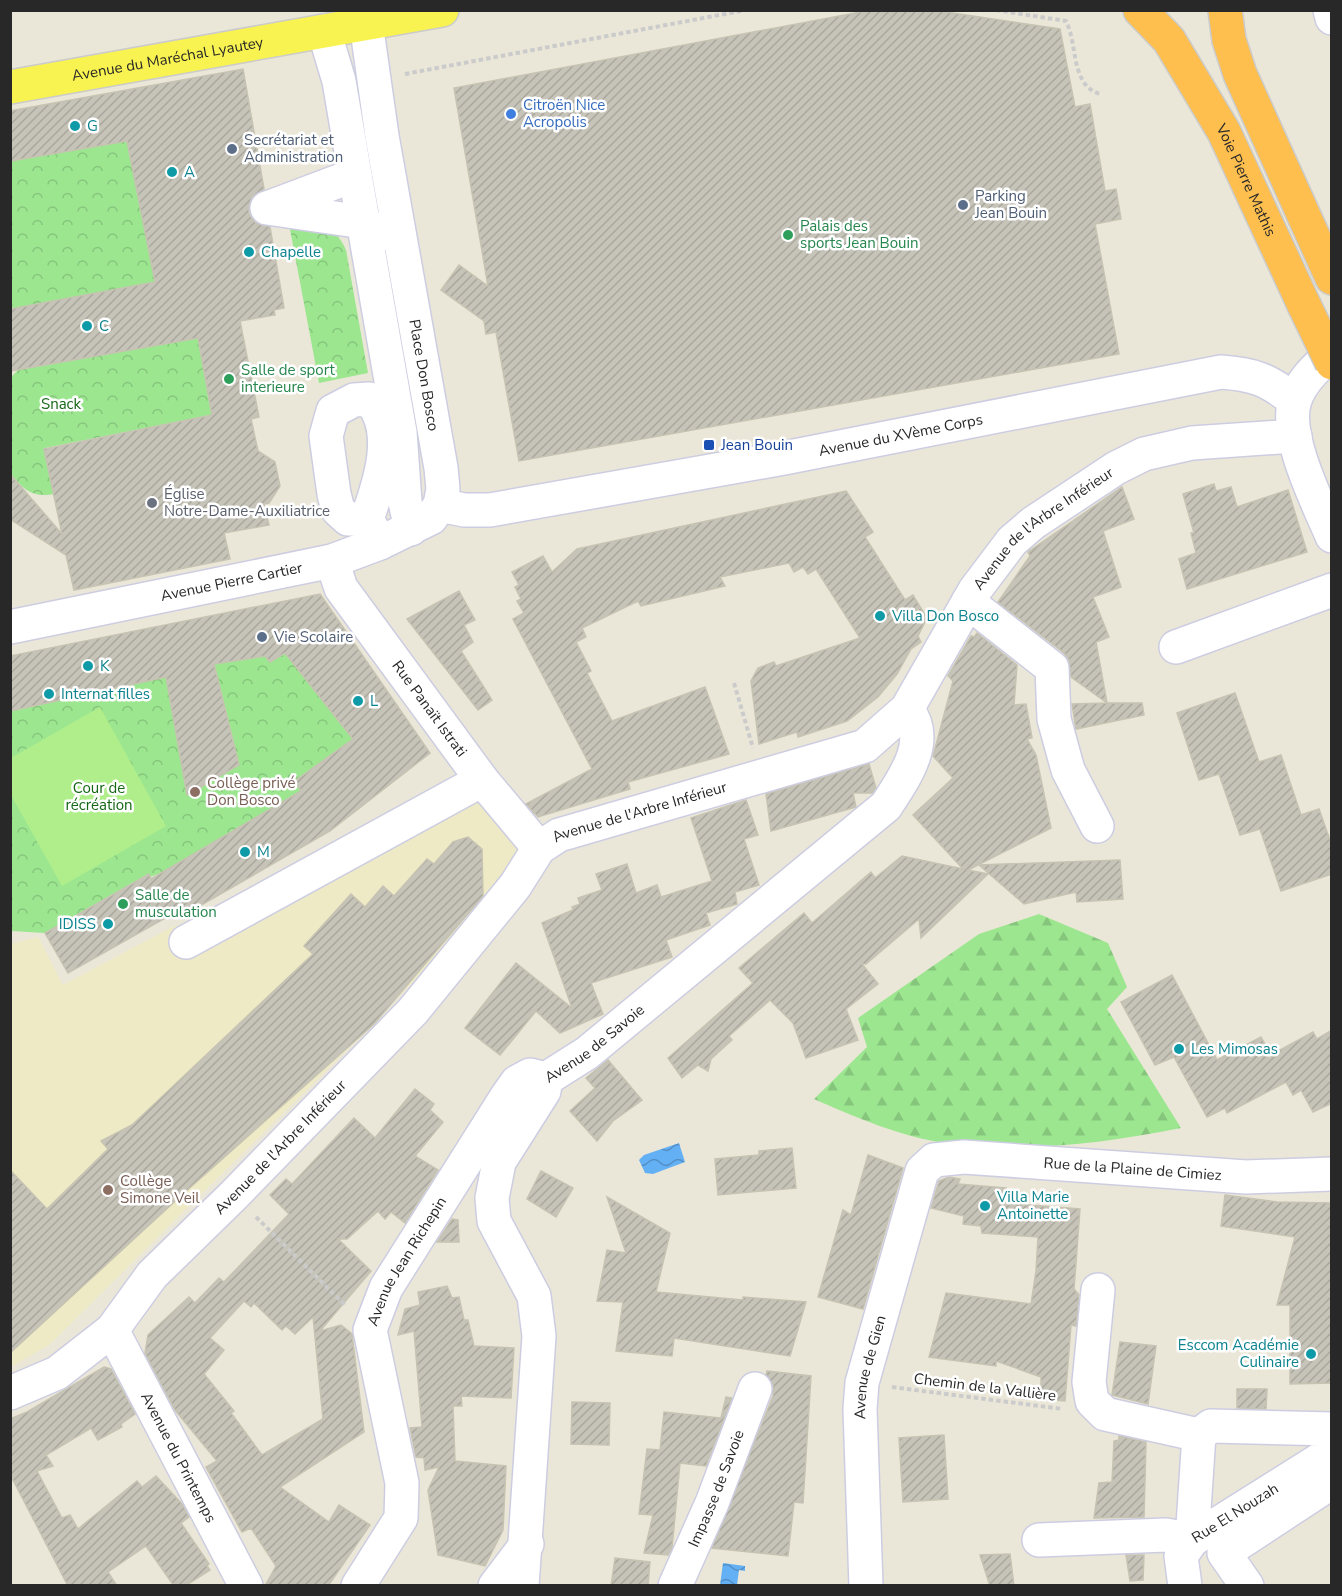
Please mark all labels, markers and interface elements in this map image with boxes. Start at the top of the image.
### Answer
street label: Avenue du Maréchal Lyautey [70,32,265,86]
place label: Citroën Nice Acropolis [523,95,605,132]
marker: Citroën Nice Acropolis [504,107,518,121]
place label: G [87,116,98,136]
marker: G [68,119,82,133]
street label: Voie Pierre Mathis [1211,119,1281,240]
place label: Secrétariat et Administration [244,130,343,167]
marker: Secrétariat et Administration [225,142,239,156]
place label: A [184,162,195,182]
marker: A [165,165,179,179]
place label: Parking Jean Bouin [974,186,1047,223]
marker: Parking Jean Bouin [956,198,970,212]
place label: Palais des sports Jean Bouin [800,216,918,253]
marker: Palais des sports Jean Bouin [781,228,795,242]
place label: Chapelle [261,242,321,262]
marker: Chapelle [242,245,256,259]
place label: C [99,316,109,336]
street label: Place Don Bosco [404,318,444,432]
marker: C [80,319,94,333]
place label: Salle de sport interieure [241,360,335,397]
marker: Salle de sport interieure [222,372,236,386]
park label: Snack [41,394,82,414]
street label: Avenue du XVème Corps [817,409,985,461]
place label: Jean Bouin [720,435,793,455]
marker: Jean Bouin [702,438,716,452]
street label: Avenue de l'Arbre Inférieur [969,462,1118,594]
place label: Église Notre-Dame-Auxiliatrice [164,484,330,521]
marker: Église Notre-Dame-Auxiliatrice [145,496,159,510]
street label: Avenue Pierre Cartier [159,557,305,606]
place label: Villa Don Bosco [891,606,999,626]
marker: Villa Don Bosco [873,609,887,623]
place label: Vie Scolaire [273,627,353,647]
marker: Vie Scolaire [255,630,269,644]
place label: K [100,656,110,676]
street label: Rue Panaït Istrati [387,656,472,761]
marker: K [81,659,95,673]
place label: Internat filles [61,684,150,704]
marker: Internat filles [42,687,56,701]
place label: L [370,691,378,711]
marker: L [351,694,365,708]
place label: Collège privé Don Bosco [207,773,296,810]
street label: Avenue de l'Arbre Inférieur [548,777,730,847]
park label: Cour de récréation [66,778,133,815]
marker: Collège privé Don Bosco [188,785,202,799]
place label: M [257,842,270,862]
marker: M [238,845,252,859]
place label: Salle de musculation [135,885,217,922]
marker: Salle de musculation [116,897,130,911]
place label: IDISS [59,914,96,934]
marker: IDISS [101,917,115,931]
street label: Avenue de Savoie [541,1000,649,1087]
place label: Les Mimosas [1191,1039,1278,1059]
marker: Les Mimosas [1172,1042,1186,1056]
street label: Avenue de l'Arbre Inférieur [210,1075,351,1219]
street label: Rue de la Plaine de Cimiez [1043,1153,1222,1185]
place label: Collège Simone Veil [120,1171,200,1208]
marker: Collège Simone Veil [101,1183,115,1197]
place label: Villa Marie Antoinette [996,1187,1069,1224]
street label: Avenue Jean Richepin [363,1193,451,1329]
marker: Villa Marie Antoinette [978,1199,992,1213]
street label: Avenue de Gien [850,1313,891,1420]
place label: Esccom Académie Culinaire [1178,1335,1299,1372]
marker: Esccom Académie Culinaire [1304,1347,1318,1361]
street label: Chemin de la Vallière [913,1368,1057,1406]
street label: Avenue du Printemps [136,1389,221,1526]
street label: Impasse de Savoie [684,1427,749,1550]
street label: Rue El Nouzah [1188,1478,1282,1548]

